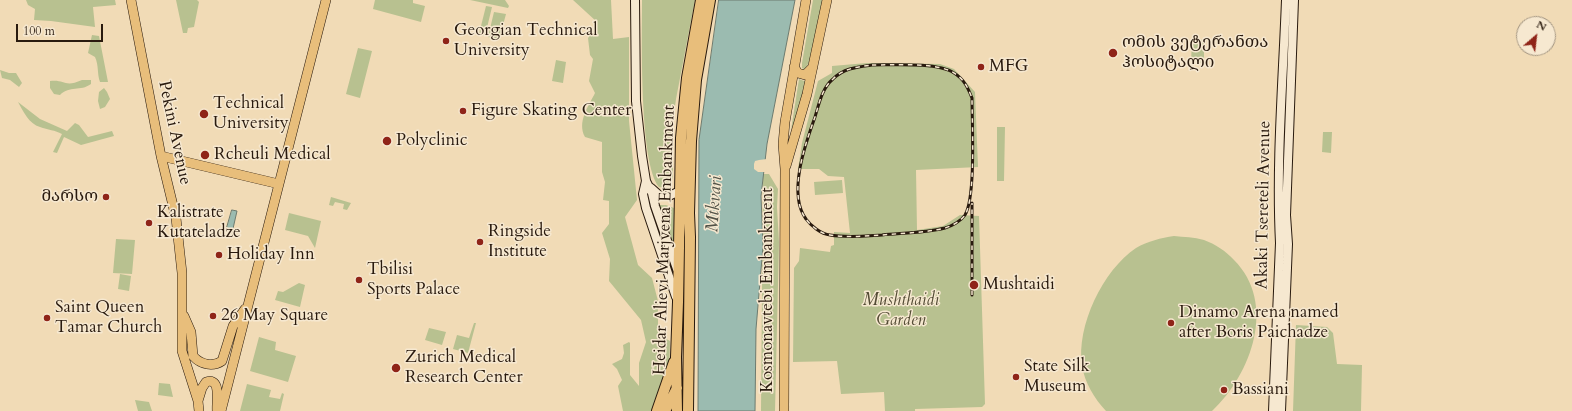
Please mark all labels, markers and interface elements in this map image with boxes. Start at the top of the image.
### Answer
scale bar [18,16,105,42]
north arrow [1516,16,1556,56]
text: N [1534,17,1549,35]
place label: Georgian Technical University [454,21,598,61]
text: 100 m [23,23,55,39]
place label: ომის ვეტერანთა ჰოსიტალი [1122,33,1268,73]
marker: Georgian Technical University [441,36,451,46]
marker: ომის ვეტერანთა ჰოსიტალი [1107,47,1119,59]
place label: MFG [989,57,1028,77]
marker: MFG [976,62,986,72]
street label: Pekini Avenue [153,79,195,187]
place label: Technical University [213,94,289,134]
place label: Figure Skating Center [471,101,631,121]
street label: Heidar Alievi Marjvena Embankment [650,105,680,375]
marker: Figure Skating Center [458,106,468,116]
marker: Technical University [198,108,210,120]
street label: Akaki Tsereteli Avenue [1252,121,1276,289]
place label: Polyclinic [396,131,468,151]
marker: Polyclinic [381,135,393,147]
place label: Rcheuli Medical [214,145,331,165]
marker: Rcheuli Medical [199,149,211,161]
water label: Mtkvari [702,175,728,233]
place label: მარსო [41,187,98,207]
street label: Kosmonavtebi Embankment [758,187,778,393]
marker: მარსო [101,192,111,202]
place label: Kalistrate Kutateladze [157,203,241,243]
marker: Kalistrate Kutateladze [144,218,154,228]
place label: Ringside Institute [488,222,551,262]
marker: Ringside Institute [475,237,485,247]
place label: Holiday Inn [227,245,315,265]
marker: Holiday Inn [214,250,224,260]
place label: Tbilisi Sports Palace [367,260,460,300]
marker: Tbilisi Sports Palace [354,275,364,285]
place label: Mushtaidi [983,275,1055,295]
marker: Mushtaidi [968,279,980,291]
park label: Mushthaidi Garden [863,291,939,331]
place label: Saint Queen Tamar Church [55,298,162,338]
place label: Dinamo Arena named after Boris Paichadze [1179,303,1338,343]
place label: 26 May Square [221,306,328,326]
marker: 26 May Square [208,311,218,321]
marker: Saint Queen Tamar Church [42,313,52,323]
marker: Dinamo Arena named after Boris Paichadze [1166,318,1176,328]
place label: Zurich Medical Research Center [405,348,523,388]
place label: State Silk Museum [1024,357,1090,397]
marker: Zurich Medical Research Center [390,362,402,374]
marker: State Silk Museum [1011,372,1021,382]
place label: Bassiani [1232,380,1289,400]
marker: Bassiani [1219,385,1229,395]

